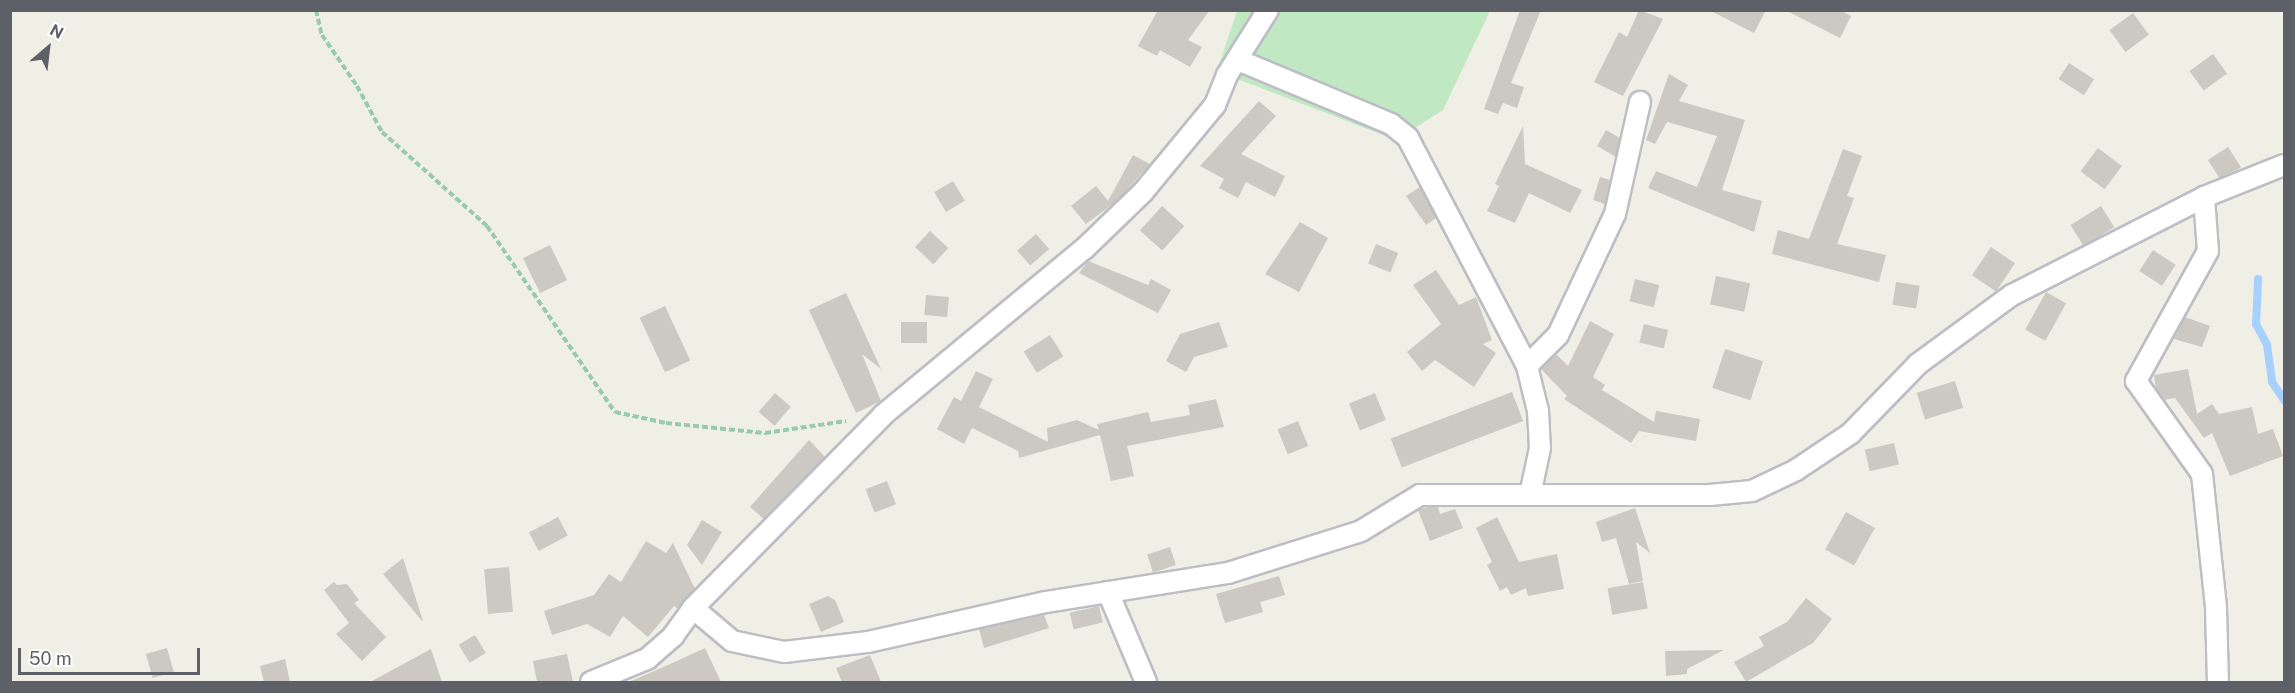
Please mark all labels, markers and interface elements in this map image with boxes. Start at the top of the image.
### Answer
north arrow [18,18,78,78]
text: N [47,20,67,43]
scale bar [21,636,202,674]
text: 50 m [29,648,72,669]

